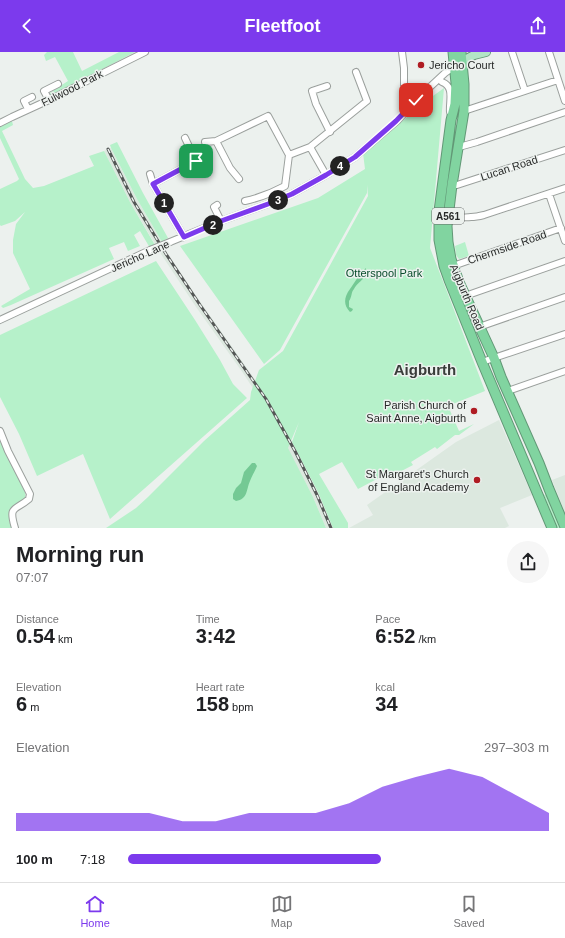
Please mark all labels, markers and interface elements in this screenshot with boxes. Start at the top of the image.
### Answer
icon: back [16,15,38,37]
icon: share [527,15,549,37]
text: Fleetfoot [245,16,321,36]
place label: Jericho Court [429,59,494,71]
marker: Jericho Court [416,60,426,70]
street label: Fulwood Park [39,67,105,109]
pin [399,83,433,117]
icon: check [405,89,427,111]
pin [179,144,213,178]
icon: arrive [185,150,207,172]
street label: Lucan Road [479,153,539,183]
pin: 4 [330,156,350,176]
text: 4 [337,160,343,172]
pin: 3 [268,190,288,210]
pin: 1 [154,193,174,213]
text: 3 [275,194,281,206]
text: 1 [161,197,167,209]
road number: A561 [432,208,464,224]
pin: 2 [203,215,223,235]
text: 2 [210,219,216,231]
street label: Chermside Road [466,228,548,266]
street label: Jericho Lane [109,238,171,274]
street label: Aigburth Road [448,262,486,332]
park label: Otterspool Park [346,267,423,279]
district label: Aigburth [394,361,456,378]
place label: Parish Church of Saint Anne, Aigburth [366,399,467,424]
marker: Parish Church of Saint Anne, Aigburth [469,406,479,416]
place label: St Margaret's Church of England Academy [365,468,469,493]
marker: St Margaret's Church of England Academy [472,475,482,485]
button: share [507,541,549,583]
text: Morning run [16,542,144,567]
text: 07:07 [16,570,49,585]
text: Distance [16,613,59,625]
text: Time [196,613,220,625]
text: Pace [375,613,400,625]
text: 0.54 [16,625,55,647]
text: 3:42 [196,625,236,647]
text: 6:52 [375,625,415,647]
text: km [55,633,73,645]
text: /km [415,633,436,645]
text: Elevation [16,681,61,693]
text: Heart rate [196,681,245,693]
text: kcal [375,681,395,693]
text: 6 [16,693,27,715]
text: 158 [196,693,229,715]
text: 34 [375,693,398,715]
text: m [27,701,39,713]
text: bpm [229,701,254,713]
text: Elevation [16,740,69,755]
text: 297–303 m [484,740,549,755]
text: 100 m [16,852,53,867]
text: 7:18 [80,852,105,867]
tab: Home [80,893,110,929]
tab: Map [271,893,293,929]
tab: Saved [453,893,485,929]

